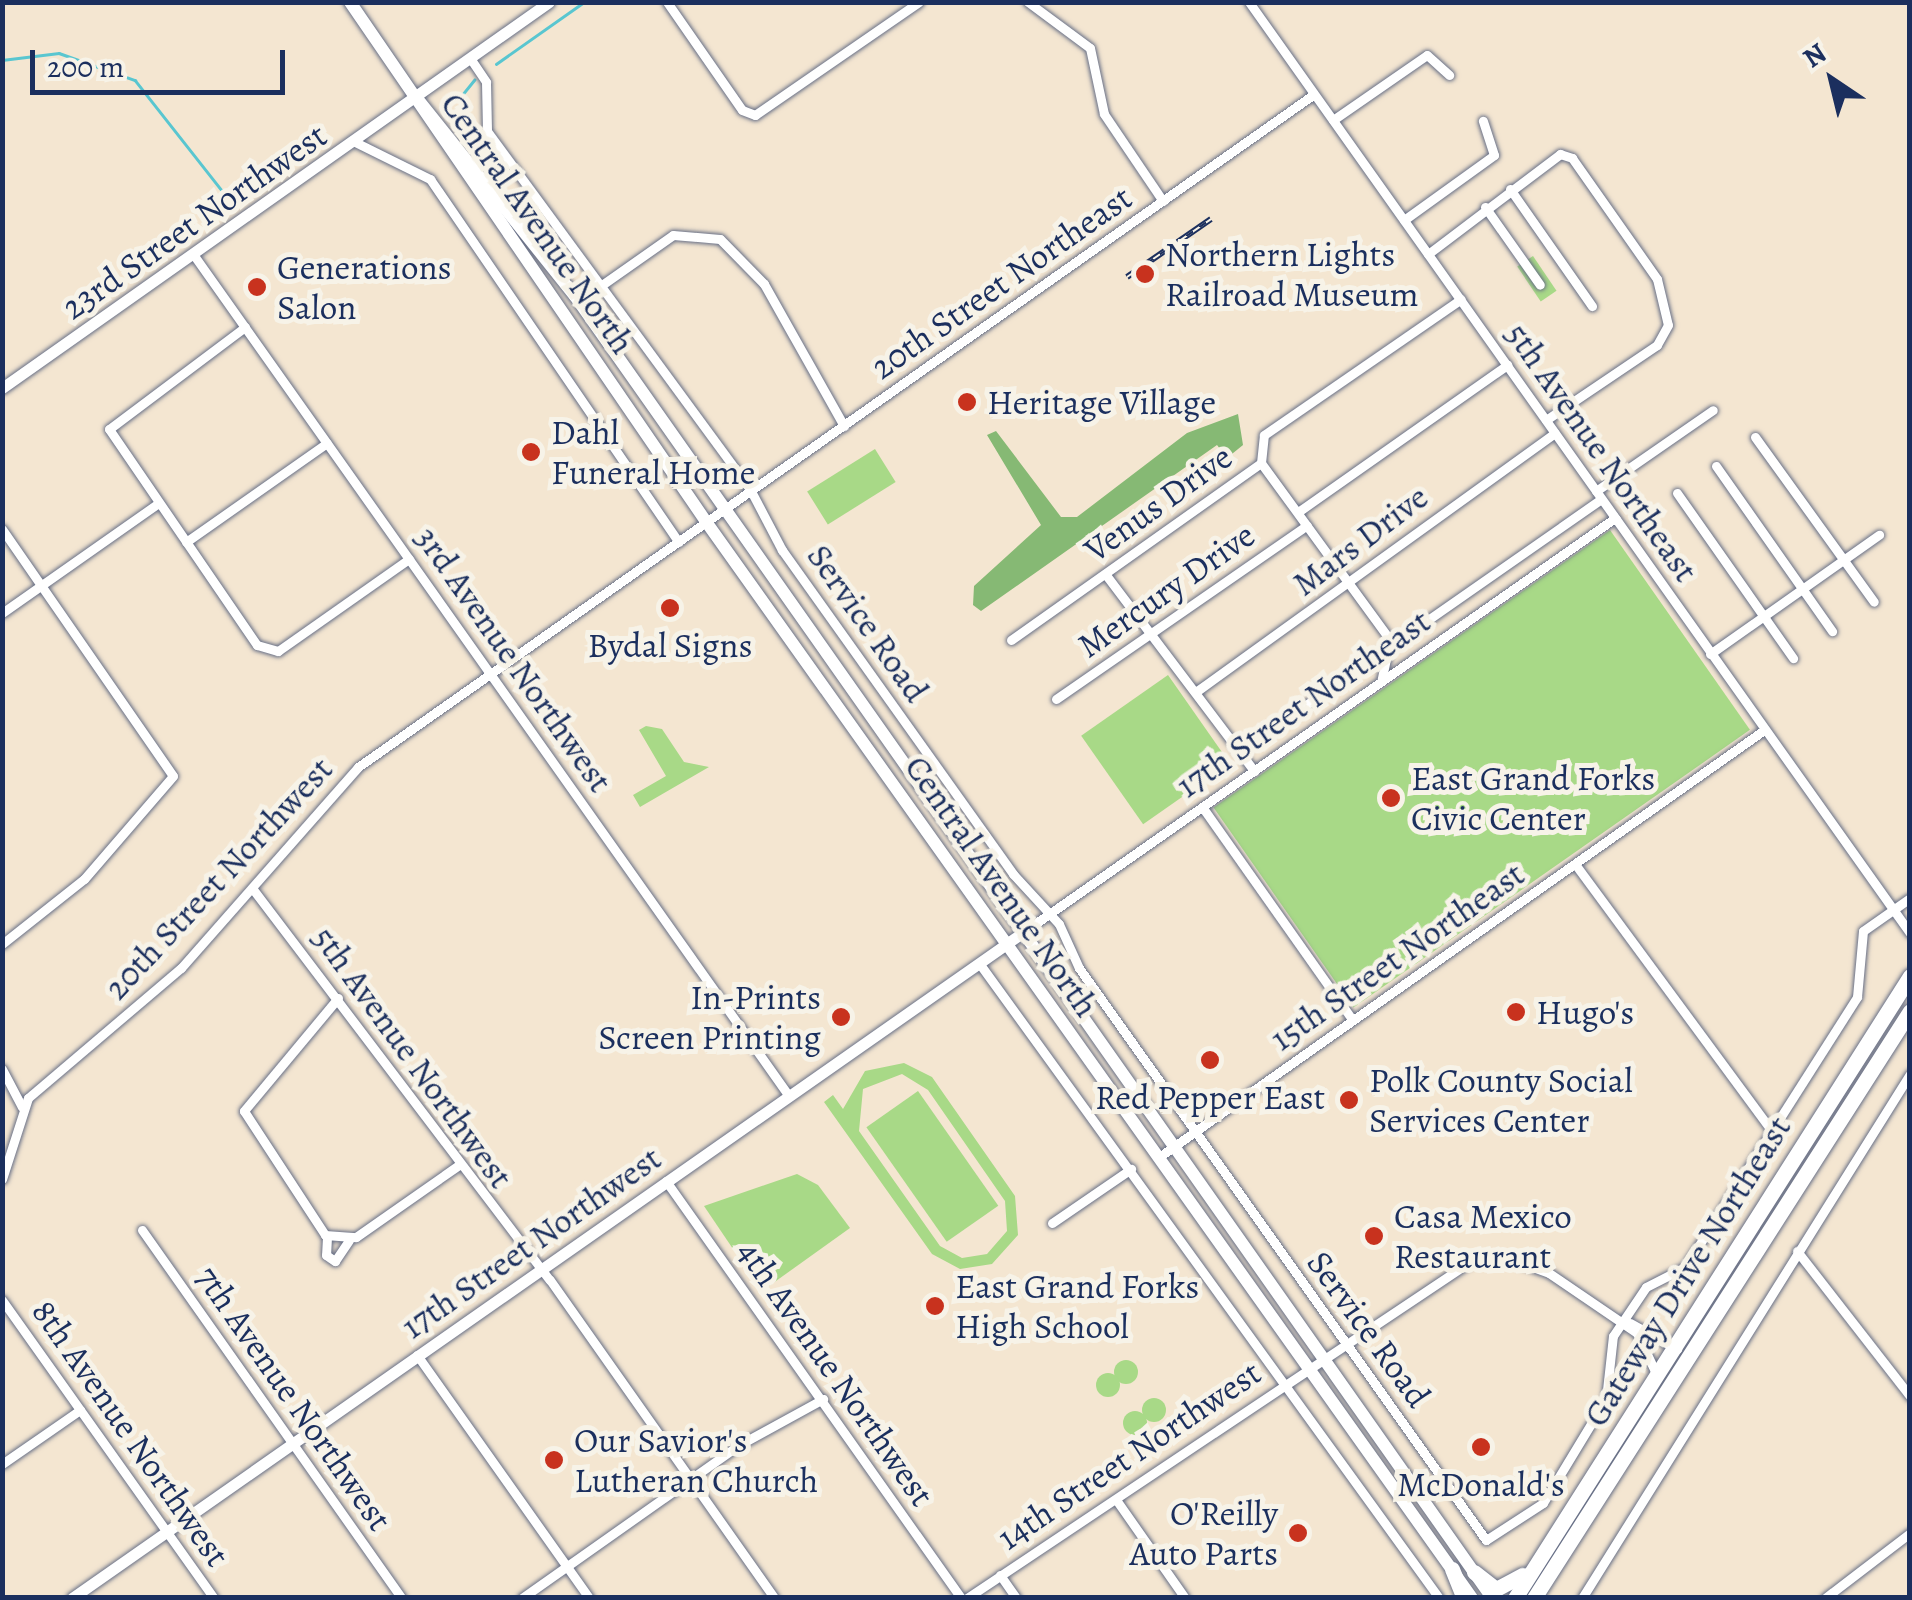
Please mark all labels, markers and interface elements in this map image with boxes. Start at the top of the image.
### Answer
scale bar [35,30,290,92]
north arrow [1782,30,1882,130]
text: N [1796,34,1834,77]
text: 200 m [47,47,124,87]
street label: Central Avenue North [432,84,644,362]
street label: 23rd Street Northwest [54,114,334,328]
street label: 20th Street Northeast [863,176,1139,388]
place label: Northern Lights Railroad Museum [1165,233,1419,315]
place label: Generations Salon [277,246,452,328]
marker: Northern Lights Railroad Museum [1134,263,1156,285]
marker: Generations Salon [246,276,268,298]
street label: 5th Avenue Northeast [1497,314,1707,590]
place label: Heritage Village [987,381,1216,423]
marker: Heritage Village [956,391,978,413]
place label: Dahl Funeral Home [551,411,755,493]
street label: Venus Drive [1076,435,1240,571]
marker: Dahl Funeral Home [520,441,542,463]
street label: Mars Drive [1284,476,1436,604]
street label: Mercury Drive [1069,514,1263,666]
street label: 3rd Avenue Northwest [407,518,621,800]
street label: Service Road [798,536,938,710]
marker: Bydal Signs [659,597,681,619]
street label: 17th Street Northeast [1168,600,1438,806]
place label: Bydal Signs [587,624,753,666]
street label: Central Avenue North [896,747,1108,1025]
street label: 20th Street Northwest [95,748,341,1008]
place label: East Grand Forks Civic Center [1411,757,1655,839]
marker: East Grand Forks Civic Center [1380,787,1402,809]
street label: 15th Street Northeast [1262,853,1532,1059]
street label: 5th Avenue Northwest [304,918,522,1196]
place label: In-Prints Screen Printing [598,976,821,1058]
place label: Hugo's [1536,991,1634,1033]
marker: Hugo's [1505,1001,1527,1023]
marker: In-Prints Screen Printing [830,1006,852,1028]
marker: Red Pepper East [1199,1049,1221,1071]
place label: Polk County Social Services Center [1369,1059,1633,1141]
place label: Red Pepper East [1095,1076,1325,1118]
marker: Polk County Social Services Center [1338,1089,1360,1111]
street label: Gateway Drive Northeast [1574,1108,1800,1434]
street label: 17th Street Northwest [393,1137,669,1347]
place label: Casa Mexico Restaurant [1394,1195,1572,1277]
marker: Casa Mexico Restaurant [1363,1225,1385,1247]
street label: 4th Avenue Northwest [729,1232,943,1514]
street label: Service Road [1298,1243,1440,1415]
street label: 7th Avenue Northwest [187,1258,401,1538]
place label: East Grand Forks High School [955,1265,1199,1347]
street label: 8th Avenue Northwest [23,1292,239,1574]
marker: East Grand Forks High School [924,1295,946,1317]
street label: 14th Street Northwest [989,1351,1269,1559]
place label: Our Savior's Lutheran Church [574,1419,818,1501]
marker: McDonald's [1470,1436,1492,1458]
marker: Our Savior's Lutheran Church [543,1449,565,1471]
place label: McDonald's [1397,1463,1565,1505]
place label: O'Reilly Auto Parts [1129,1492,1278,1574]
marker: O'Reilly Auto Parts [1287,1522,1309,1544]

